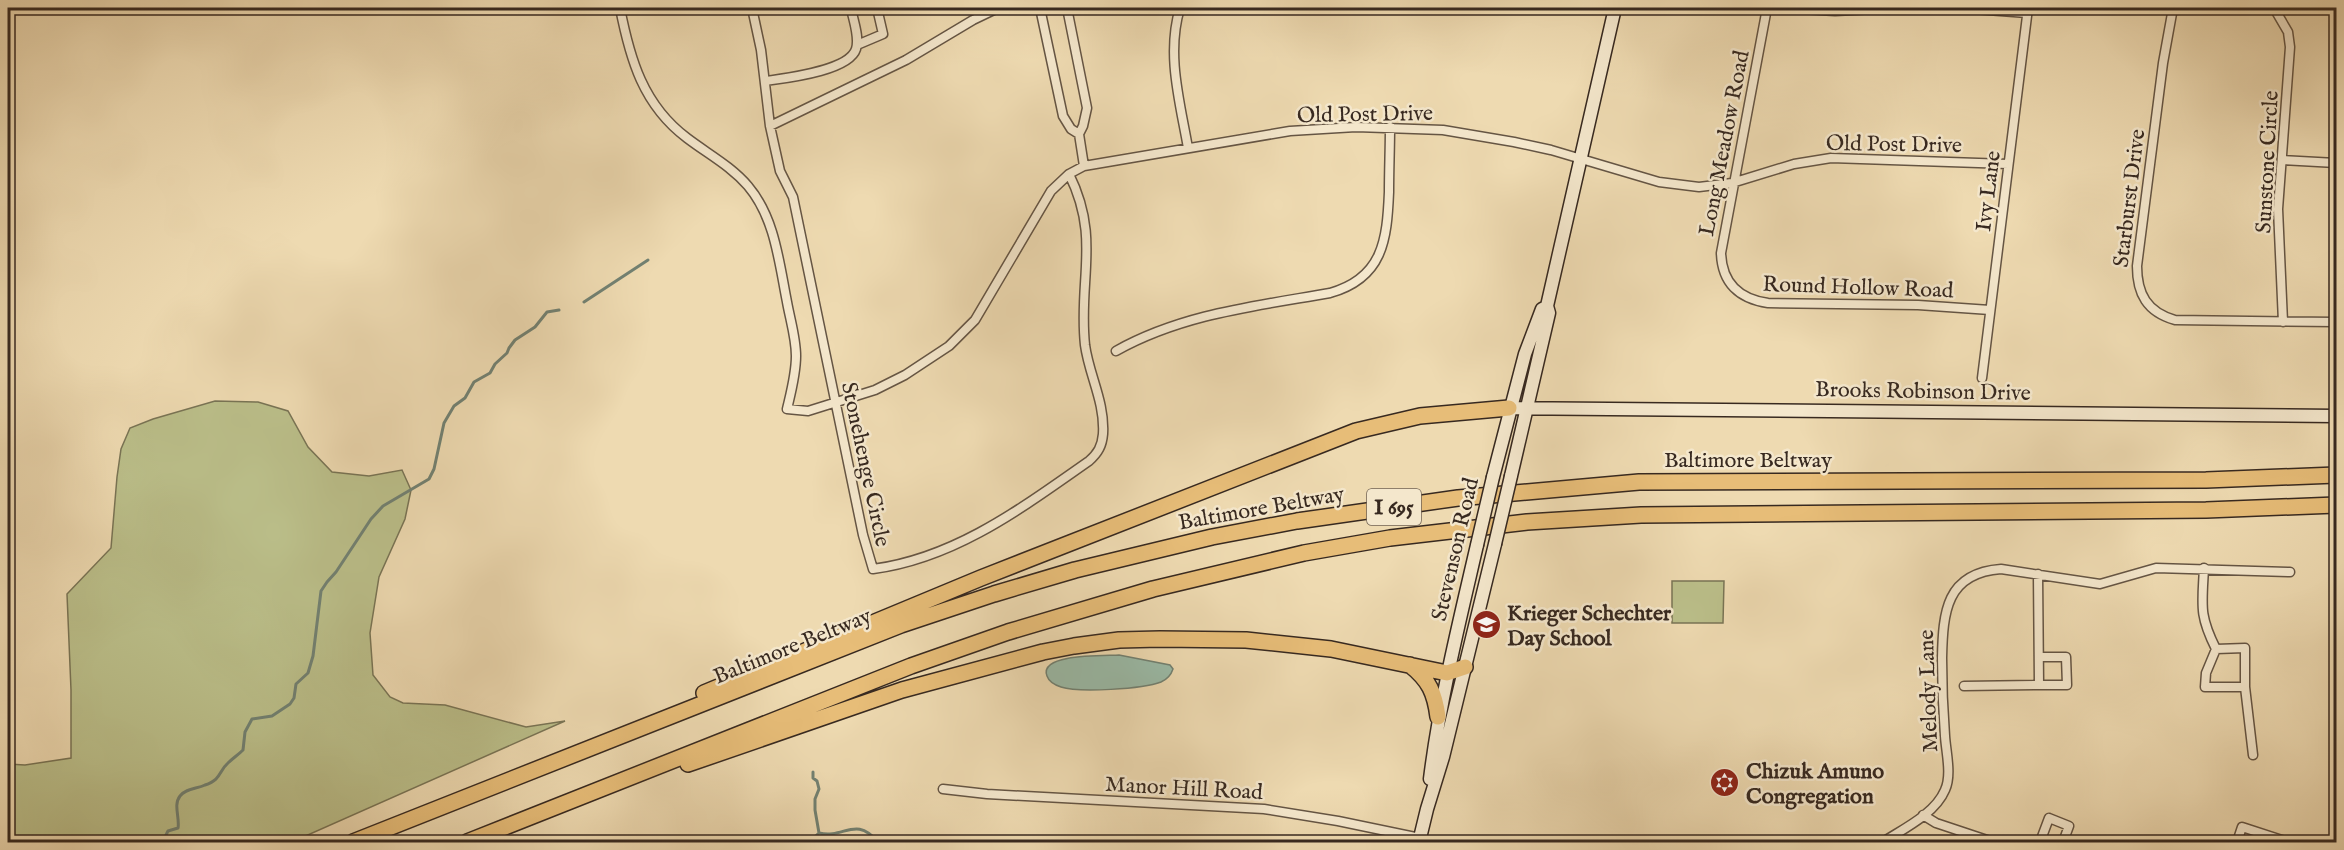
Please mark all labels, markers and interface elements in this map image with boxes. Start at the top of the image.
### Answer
street label: Long Meadow Road [1693,48,1757,239]
street label: Sunstone Circle [2250,90,2286,234]
street label: Old Post Drive [1297,100,1433,130]
street label: Starburst Drive [2108,128,2152,269]
street label: Old Post Drive [1826,130,1962,160]
street label: Ivy Lane [1970,149,2008,233]
street label: Round Hollow Road [1762,271,1954,305]
street label: Brooks Robinson Drive [1815,376,2031,408]
street label: Stonehenge Circle [834,379,896,549]
street label: Baltimore Beltway [1664,447,1832,475]
street label: Stevenson Road [1426,475,1486,624]
street label: Baltimore Beltway [1176,481,1347,537]
road number: I 695 [1367,489,1421,525]
place label: Krieger Schechter Day School [1507,600,1672,653]
street label: Baltimore Beltway [710,602,876,691]
school or university icon: Krieger Schechter Day School [1470,609,1502,641]
street label: Melody Lane [1913,629,1945,753]
place label: Chizuk Amuno Congregation [1746,758,1884,811]
synagogue icon: Chizuk Amuno Congregation [1709,767,1741,799]
street label: Manor Hill Road [1104,771,1264,807]

